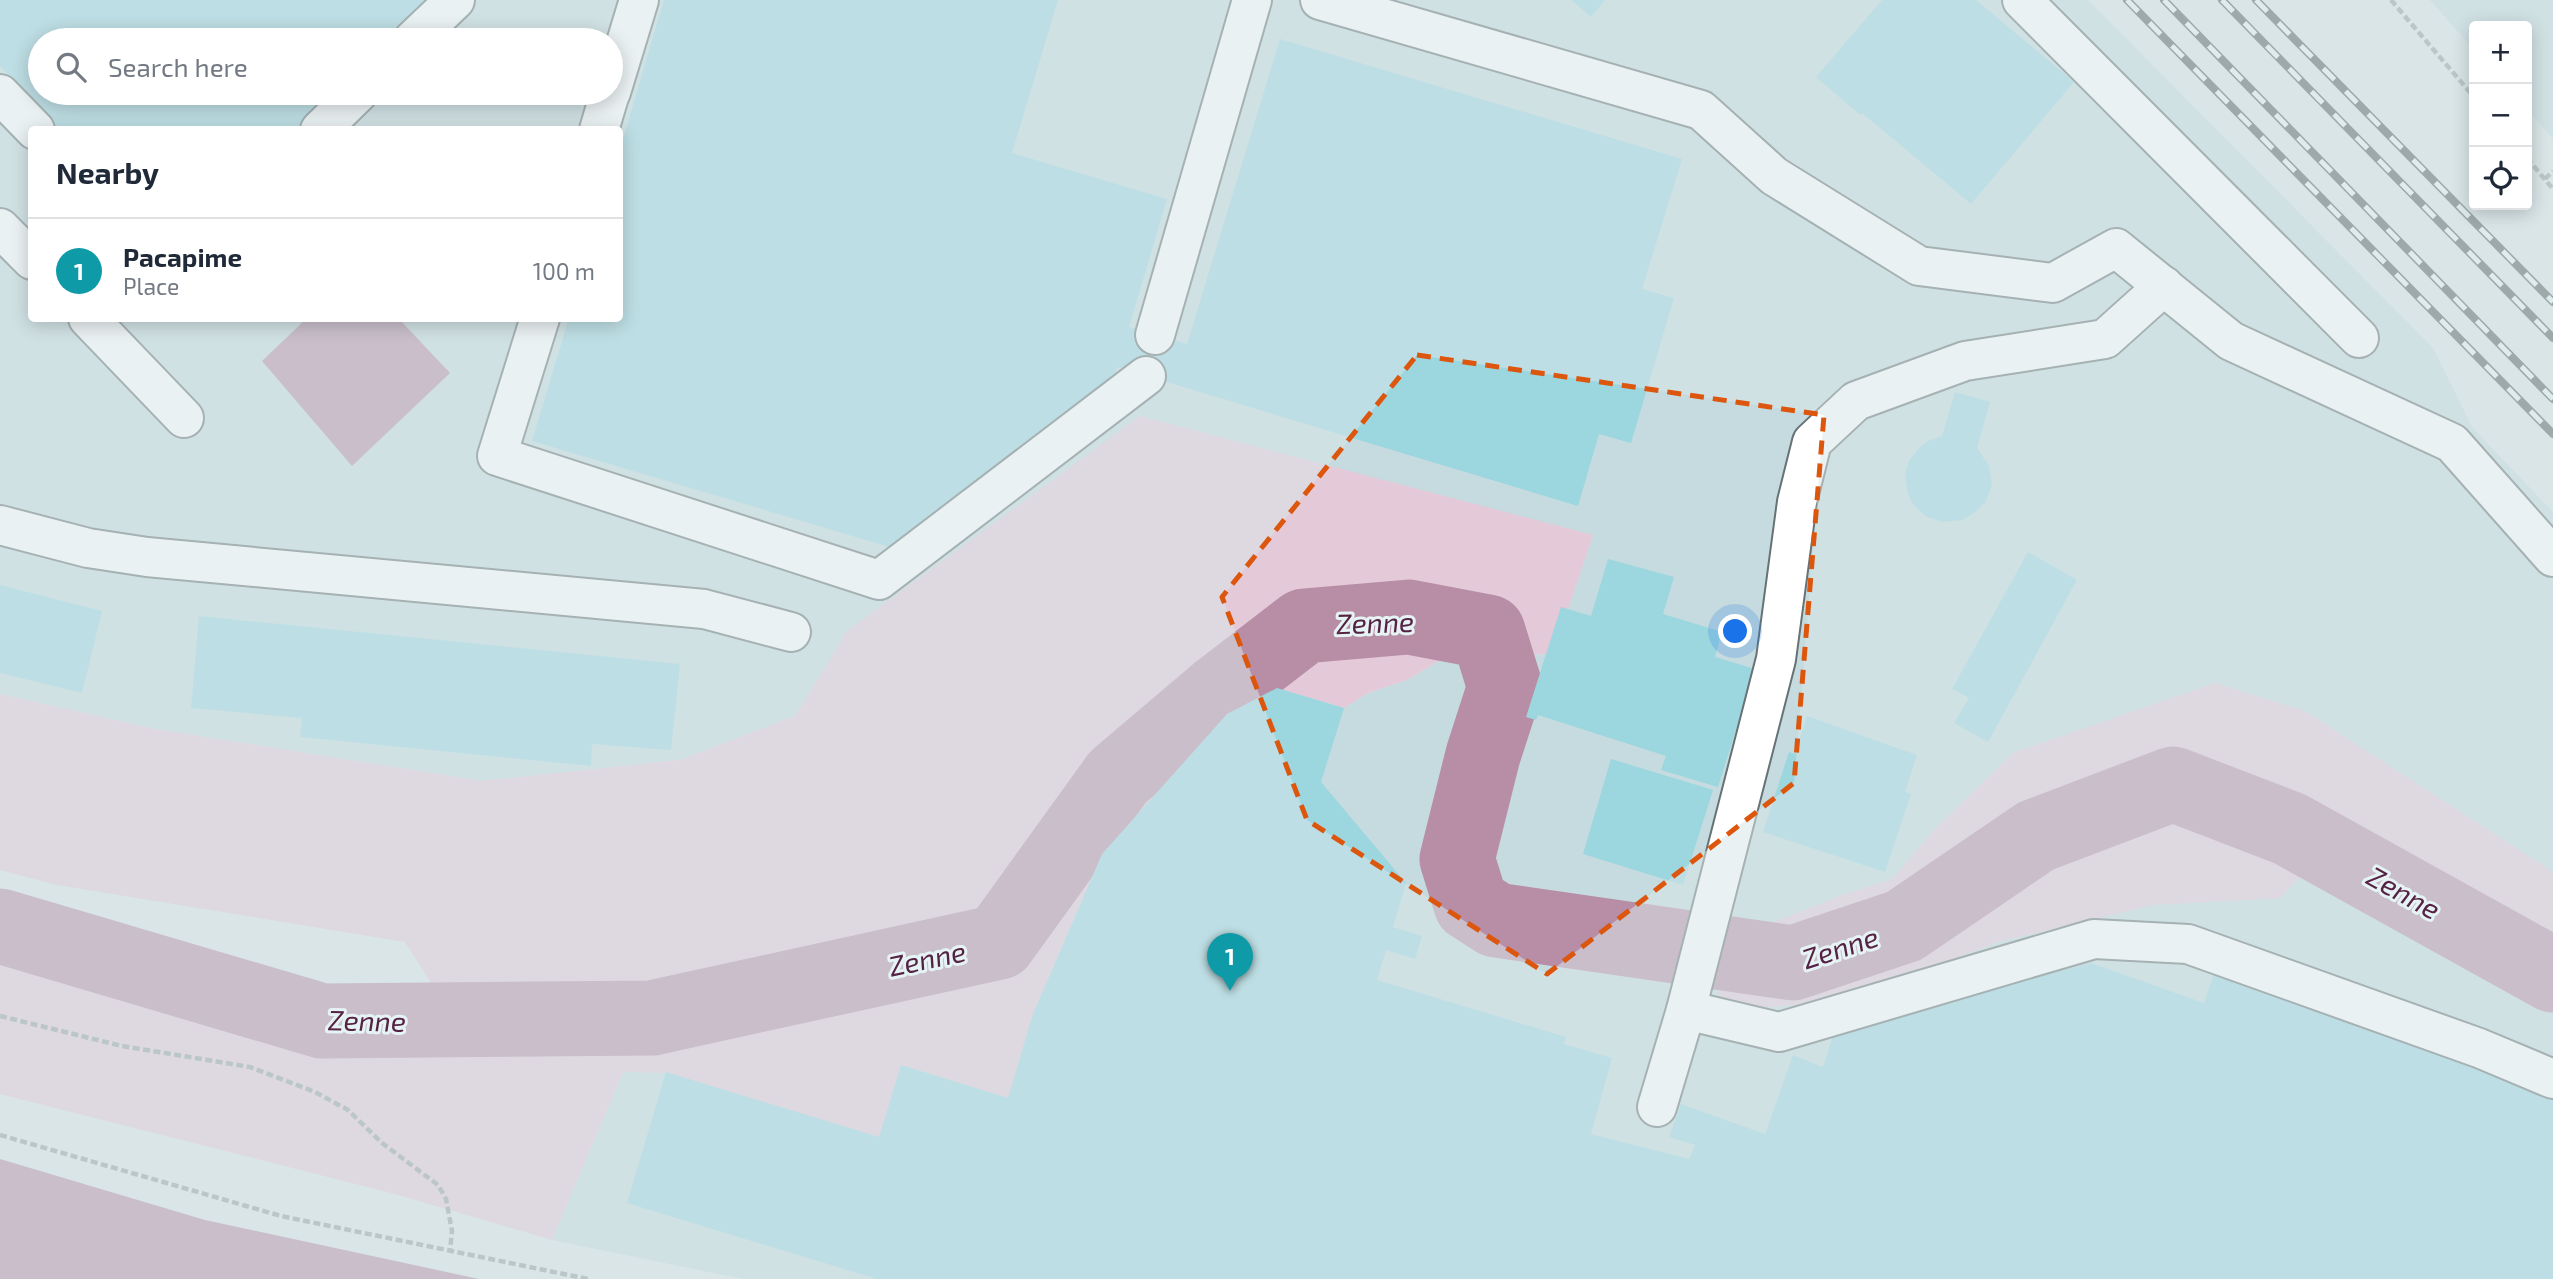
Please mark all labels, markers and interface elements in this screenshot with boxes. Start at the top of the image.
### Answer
map controls [2469,21,2532,210]
button: + [2469,21,2532,84]
search box [28,28,623,105]
icon: search [52,48,90,86]
text: Search here [108,51,248,82]
button: − [2469,84,2532,147]
button: locate [2469,147,2532,210]
text: Nearby [56,154,159,190]
text: Pacapime [123,241,242,272]
text: 1 [74,257,84,285]
text: 100 m [533,257,595,285]
text: Place [123,272,179,300]
water label: Zenne [1335,604,1415,640]
your location [1718,614,1752,648]
water label: Zenne [2362,858,2446,926]
water label: Zenne [1798,919,1882,975]
water label: Zenne [885,933,969,983]
pin: 1 [1207,933,1253,991]
water label: Zenne [328,1002,406,1038]

